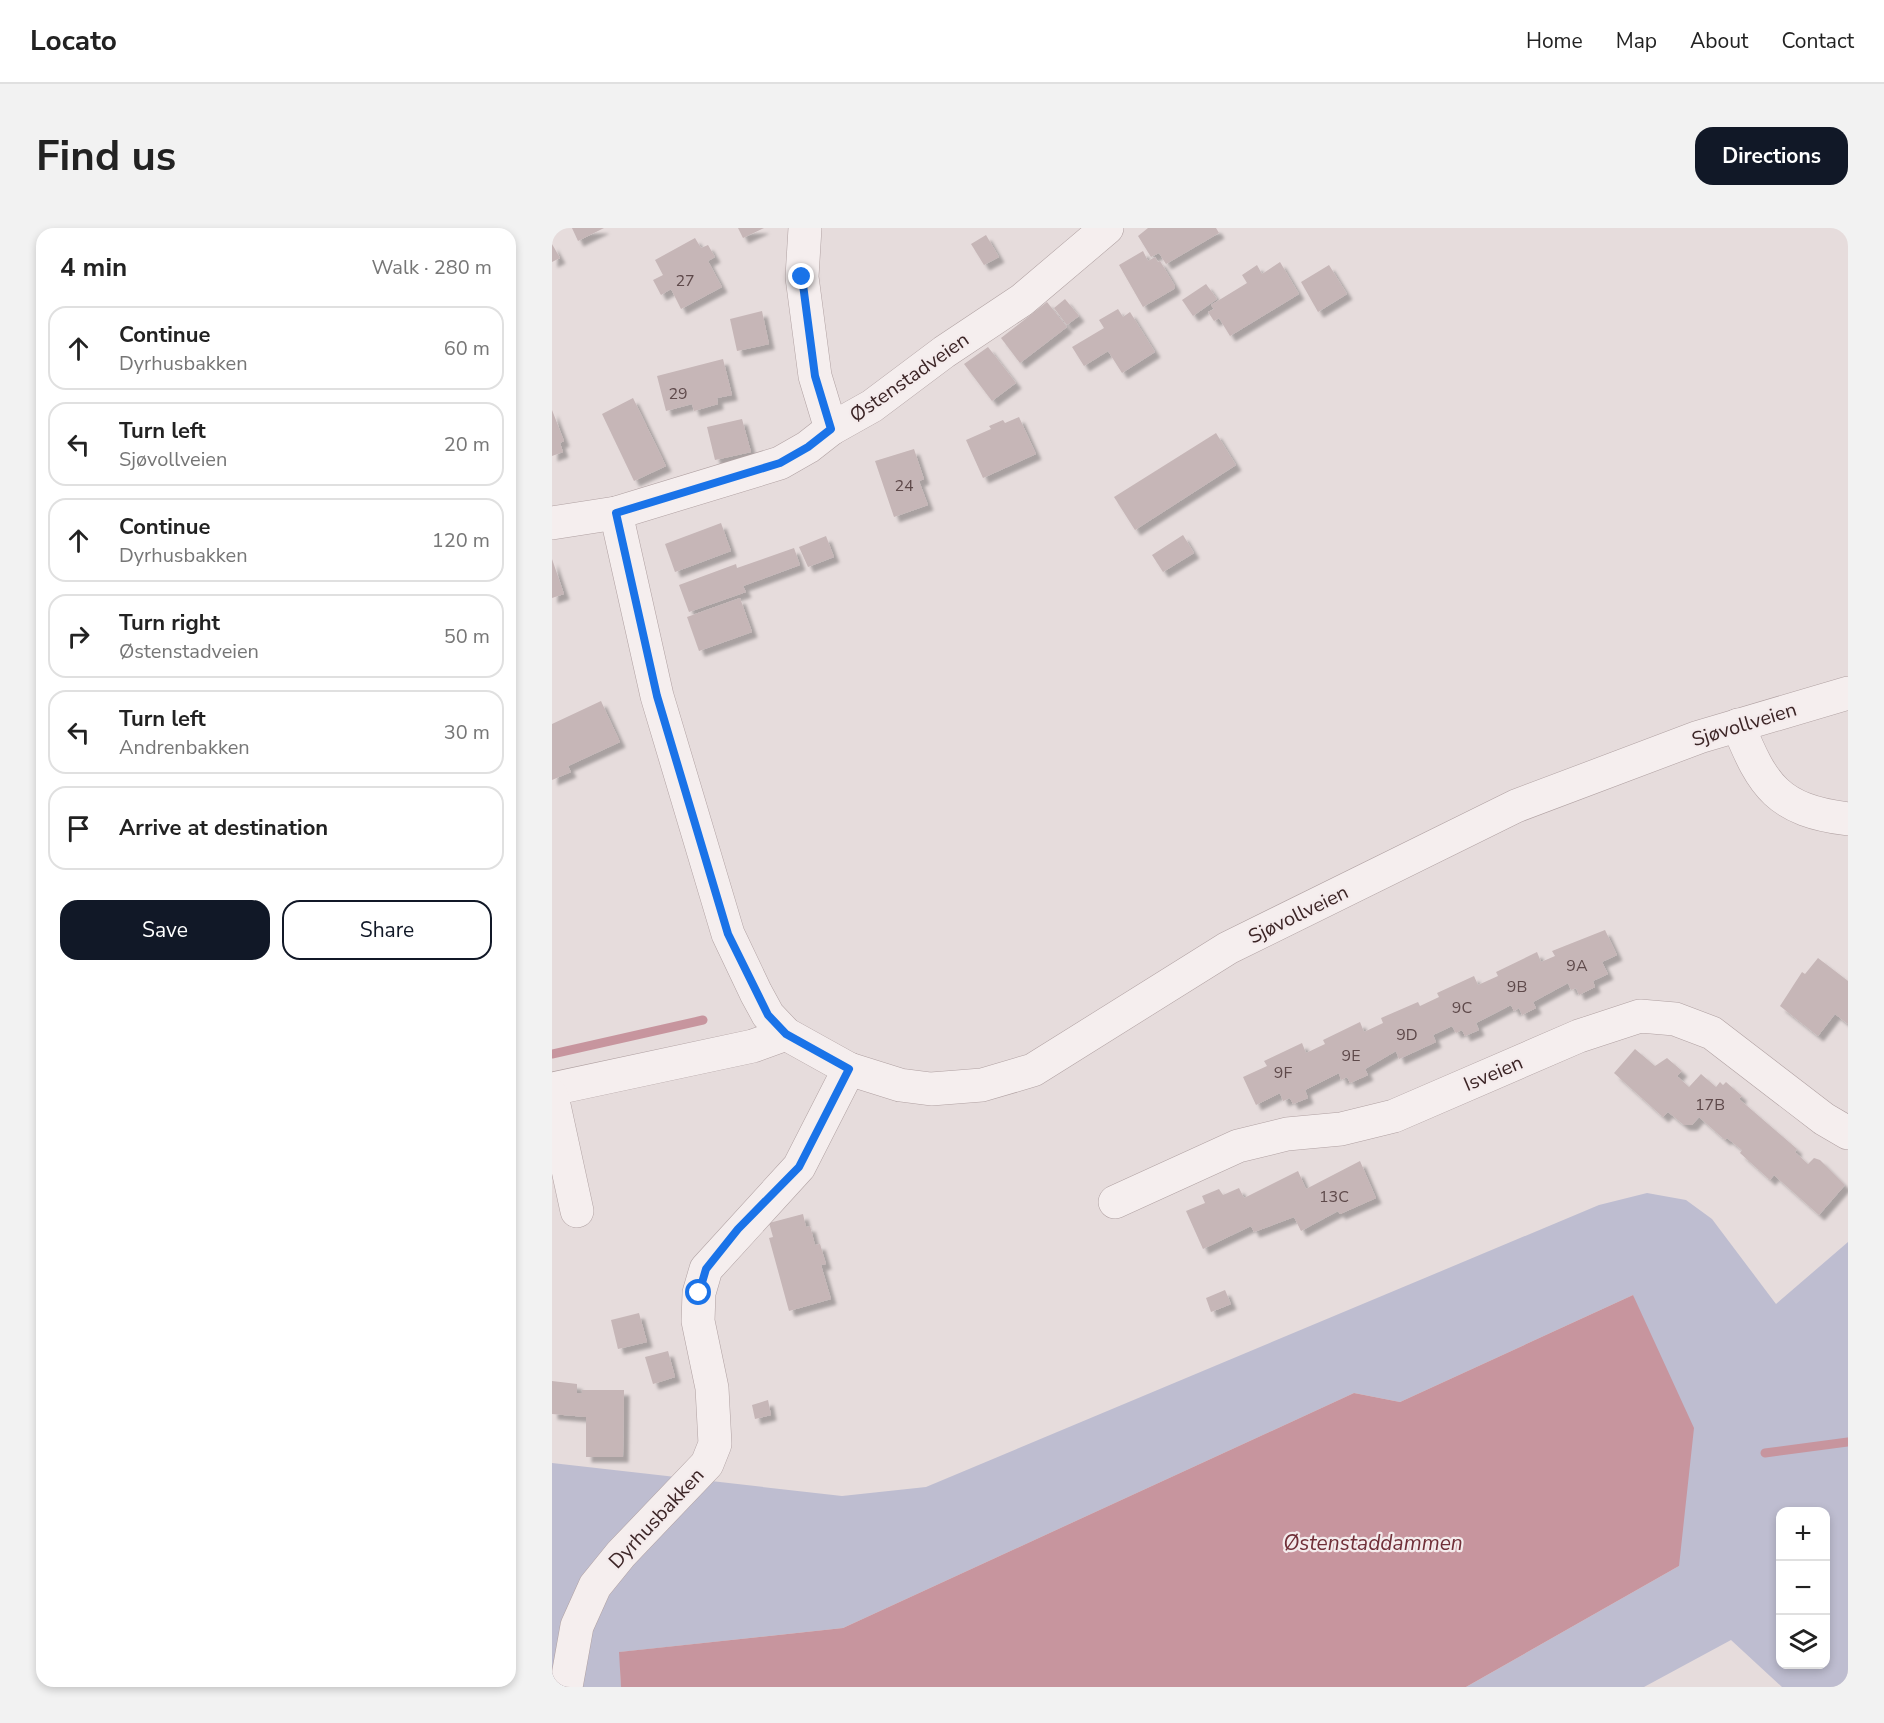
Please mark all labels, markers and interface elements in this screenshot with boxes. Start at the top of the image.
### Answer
text: Locato [30,22,117,60]
text: Home [1526,27,1583,55]
text: Map [1616,27,1657,55]
text: About [1690,27,1748,55]
text: Contact [1781,27,1854,55]
button: Directions [1695,127,1848,185]
text: Find us [36,128,176,185]
text: 4 min [60,250,127,285]
text: Walk · 280 m [372,254,492,281]
route end [788,263,814,289]
house number: 27 [675,270,695,292]
text: Continue [119,320,210,350]
street label: Østenstadveien [844,326,974,429]
icon: ahead [62,332,95,365]
text: 60 m [444,335,490,362]
text: Dyrhusbakken [119,350,248,377]
house number: 29 [668,383,688,405]
text: Turn left [119,416,206,446]
icon: left [62,428,95,461]
text: 20 m [444,431,490,458]
text: Sjøvollveien [119,446,227,473]
house number: 24 [894,475,914,497]
text: Continue [119,512,210,542]
icon: ahead [62,524,95,557]
text: 120 m [432,527,490,554]
text: Dyrhusbakken [119,542,248,569]
text: Turn right [119,608,220,638]
icon: right [62,620,95,653]
text: 50 m [444,623,490,650]
text: Østenstadveien [119,638,259,665]
street label: Sjøvollveien [1688,696,1800,753]
text: Turn left [119,704,206,734]
icon: left [62,716,95,749]
text: 30 m [444,719,490,746]
text: Andrenbakken [119,734,250,761]
icon: arrive [62,812,95,845]
text: Arrive at destination [119,813,328,843]
street label: Sjøvollveien [1244,879,1353,950]
button: Save [60,900,270,960]
button: Share [282,900,492,960]
house number: 9A [1566,955,1588,977]
house number: 9B [1507,976,1527,998]
house number: 9C [1452,997,1472,1019]
house number: 9D [1396,1024,1418,1046]
house number: 9E [1342,1045,1360,1067]
street label: Isveien [1459,1049,1527,1098]
house number: 9F [1274,1062,1292,1084]
house number: 17B [1695,1094,1725,1116]
house number: 13C [1319,1186,1349,1208]
route start [685,1279,711,1305]
street label: Dyrhusbakken [603,1462,710,1575]
map controls [1776,1507,1830,1669]
button: + [1776,1507,1830,1561]
water label: Østenstaddammen [1283,1529,1463,1557]
button: − [1776,1561,1830,1615]
button: layers [1776,1615,1830,1669]

